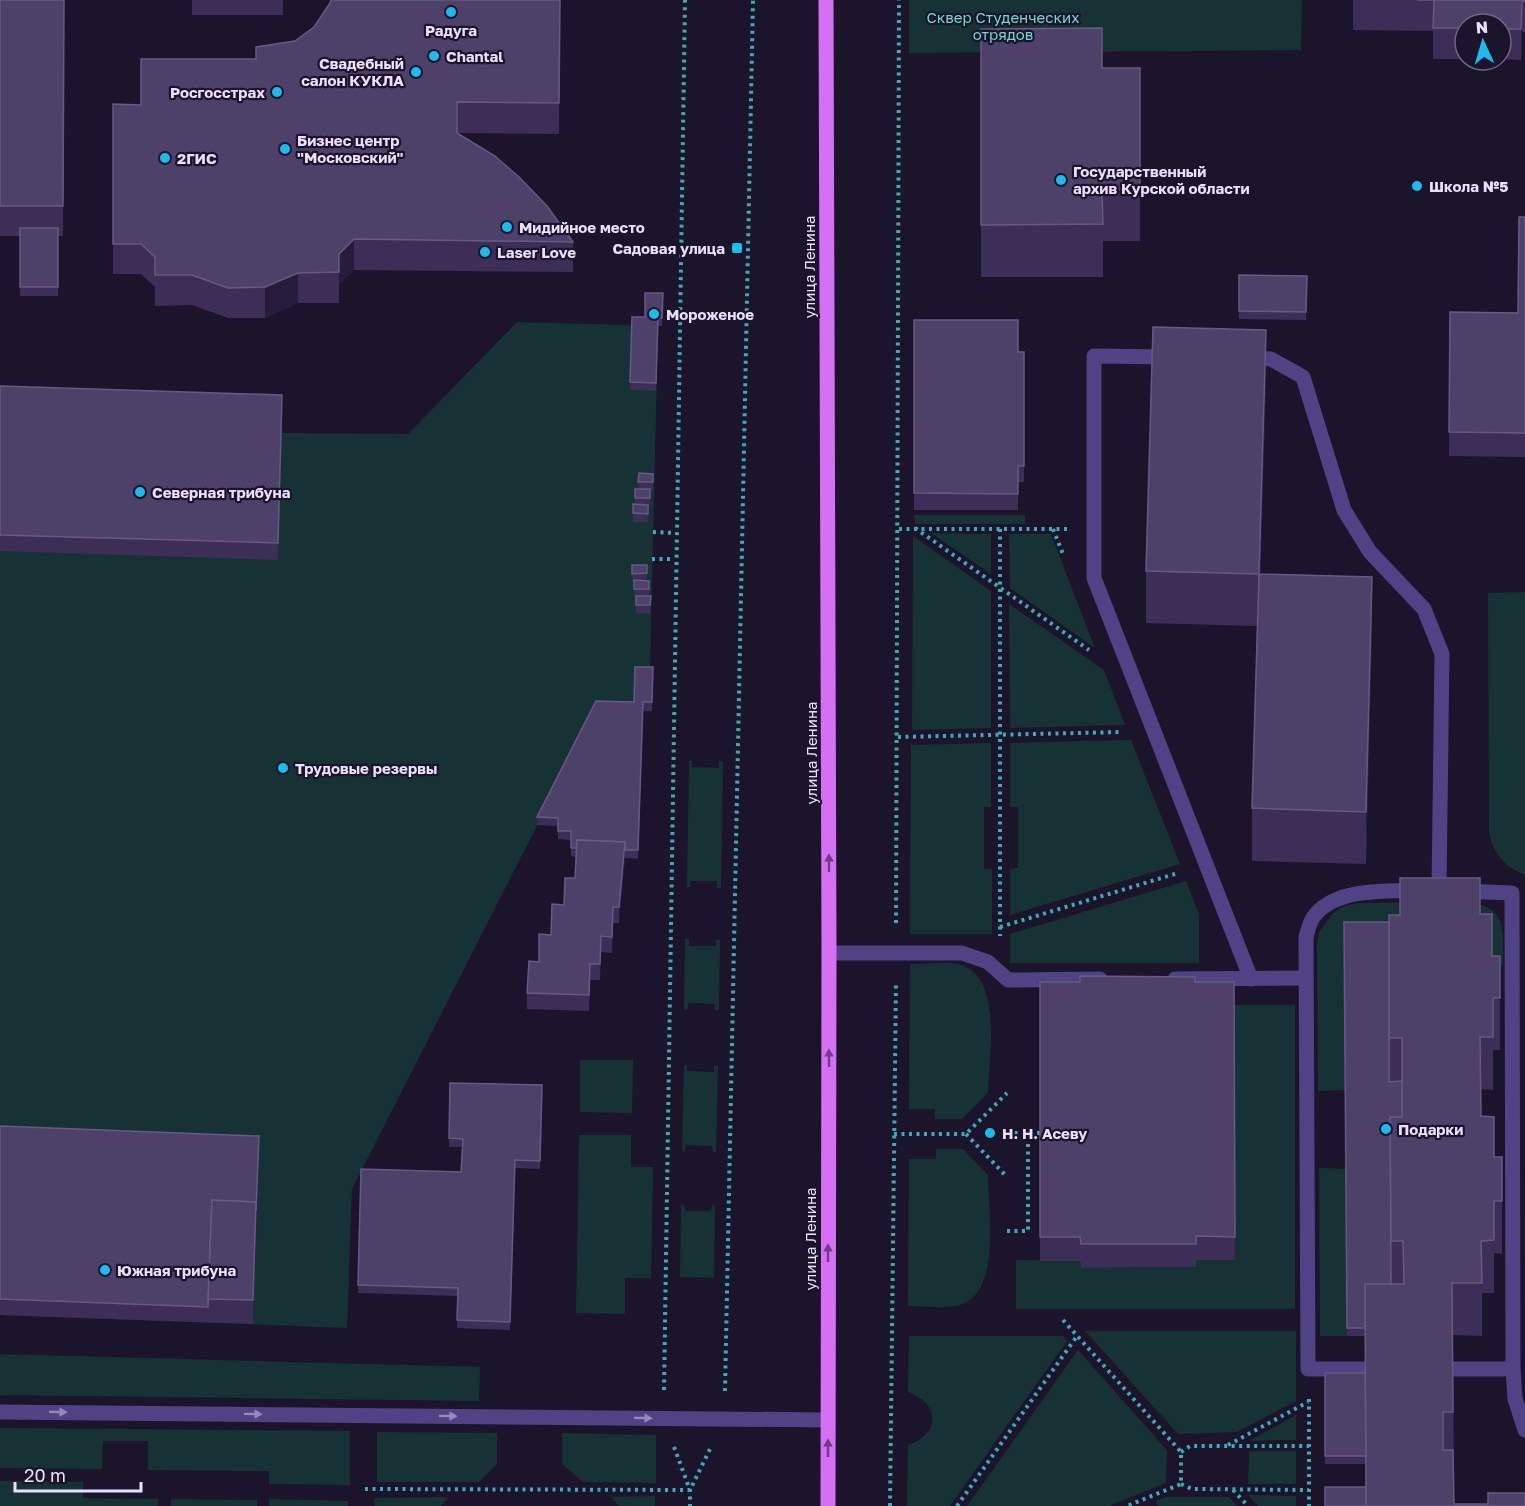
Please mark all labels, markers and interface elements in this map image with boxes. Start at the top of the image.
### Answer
marker: Радуга [444,5,458,19]
park label: Сквер Студенческих отрядов [927,8,1079,43]
north arrow [1453,12,1513,72]
text: N [1475,17,1489,37]
place label: Радуга [425,21,477,39]
place label: Chantal [446,47,503,65]
marker: Chantal [427,49,441,63]
place label: Свадебный салон КУКЛА [301,54,404,89]
marker: Свадебный салон КУКЛА [409,65,423,79]
place label: Росгосстрах [170,83,265,101]
marker: Росгосстрах [270,85,284,99]
place label: Бизнес центр "Московский" [297,131,404,166]
marker: Бизнес центр "Московский" [278,142,292,156]
place label: 2ГИС [177,149,217,167]
marker: 2ГИС [158,151,172,165]
place label: Государственный архив Курской области [1073,162,1250,197]
marker: Государственный архив Курской области [1054,173,1068,187]
place label: Школа №5 [1429,177,1508,195]
marker: Школа №5 [1410,179,1424,193]
street label: улица Ленина [800,215,818,319]
place label: Мидийное место [519,218,645,236]
marker: Мидийное место [500,220,514,234]
place label: Садовая улица [612,239,725,257]
marker: Садовая улица [730,241,744,255]
place label: Laser Love [497,243,576,261]
marker: Laser Love [478,245,492,259]
place label: Мороженое [666,305,754,323]
marker: Мороженое [647,307,661,321]
place label: Северная трибуна [152,483,291,501]
marker: Северная трибуна [133,485,147,499]
street label: улица Ленина [802,701,820,805]
place label: Трудовые резервы [295,759,437,777]
marker: Трудовые резервы [276,761,290,775]
one-way arrow [824,853,834,872]
one-way arrow [824,1048,834,1067]
place label: Подарки [1398,1120,1463,1138]
marker: Подарки [1379,1122,1393,1136]
place label: Н. Н. Асеву [1002,1124,1087,1142]
marker: Н. Н. Асеву [983,1126,997,1140]
street label: улица Ленина [801,1187,819,1291]
one-way arrow [823,1243,833,1262]
place label: Южная трибуна [117,1261,236,1279]
marker: Южная трибуна [98,1263,112,1277]
one-way arrow [49,1408,68,1417]
one-way arrow [244,1410,263,1419]
one-way arrow [439,1412,458,1421]
one-way arrow [634,1414,653,1423]
one-way arrow [823,1438,833,1457]
scale bar [15,1455,141,1493]
text: 20 m [24,1464,66,1486]

